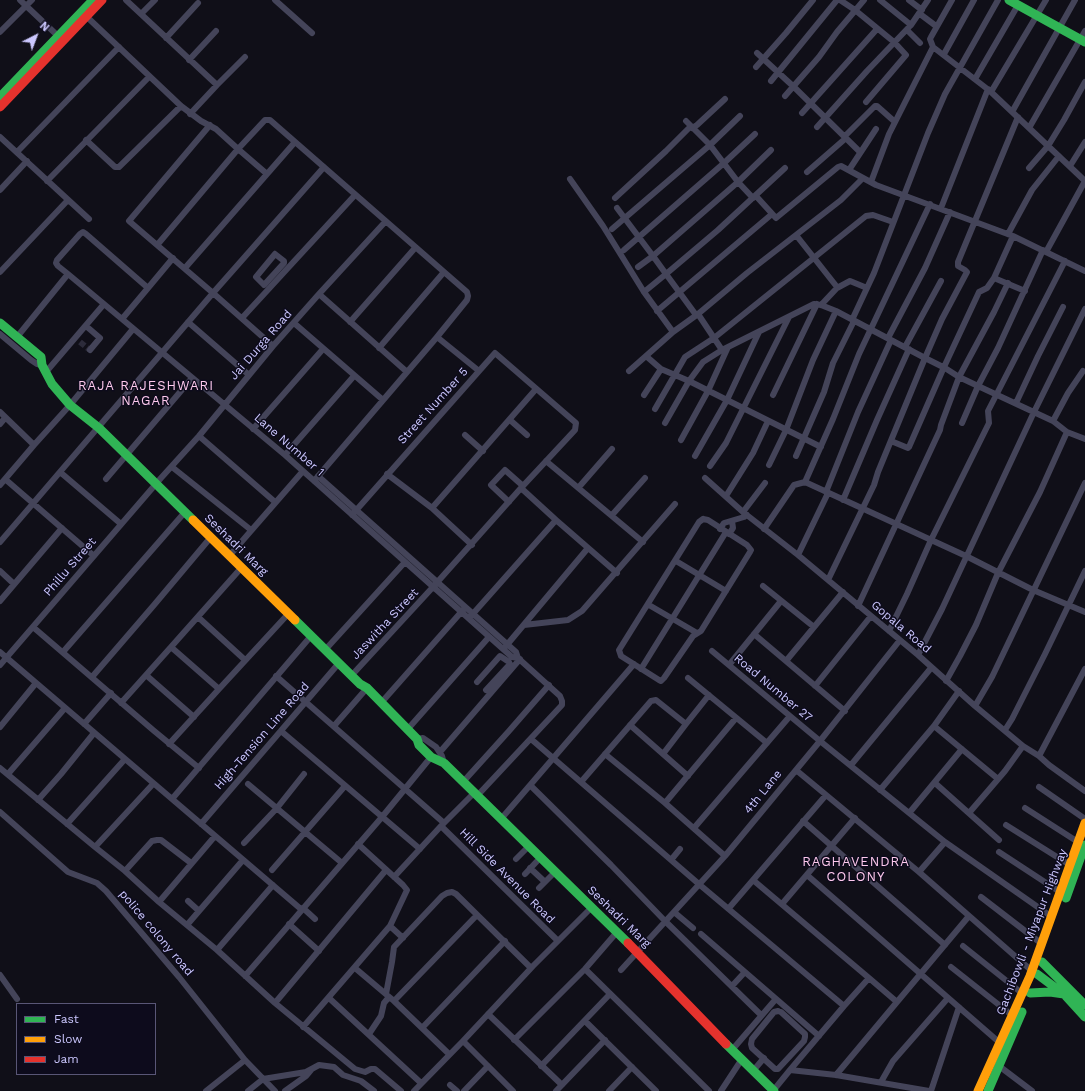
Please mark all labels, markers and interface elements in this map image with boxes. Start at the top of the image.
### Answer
north arrow [16,16,56,56]
text: N [37,19,52,34]
street label: Jai Durga Road [227,307,295,383]
street label: Street Number 5 [395,365,471,447]
district label: RAJA RAJESHWARI NAGAR [78,378,214,409]
street label: Lane Number 1 [251,411,327,479]
street label: Seshadri Marg [201,511,271,579]
street label: Phillu Street [41,535,99,599]
street label: Jaswitha Street [348,585,422,663]
street label: Gopala Road [868,598,934,656]
street label: Road Number 27 [731,651,815,725]
street label: High-Tension Line Road [211,679,313,793]
street label: 4th Lane [741,767,785,817]
street label: Hill Side Avenue Road [456,825,558,927]
street label: Gachibowli - Miyapur Highway [994,847,1070,1017]
district label: RAGHAVENDRA COLONY [802,854,910,885]
street label: Seshadri Marg [584,883,654,951]
street label: police colony road [116,887,196,979]
legend [16,1003,156,1075]
text: Fast [54,1012,79,1026]
text: Slow [54,1032,82,1046]
text: Jam [54,1052,79,1066]

